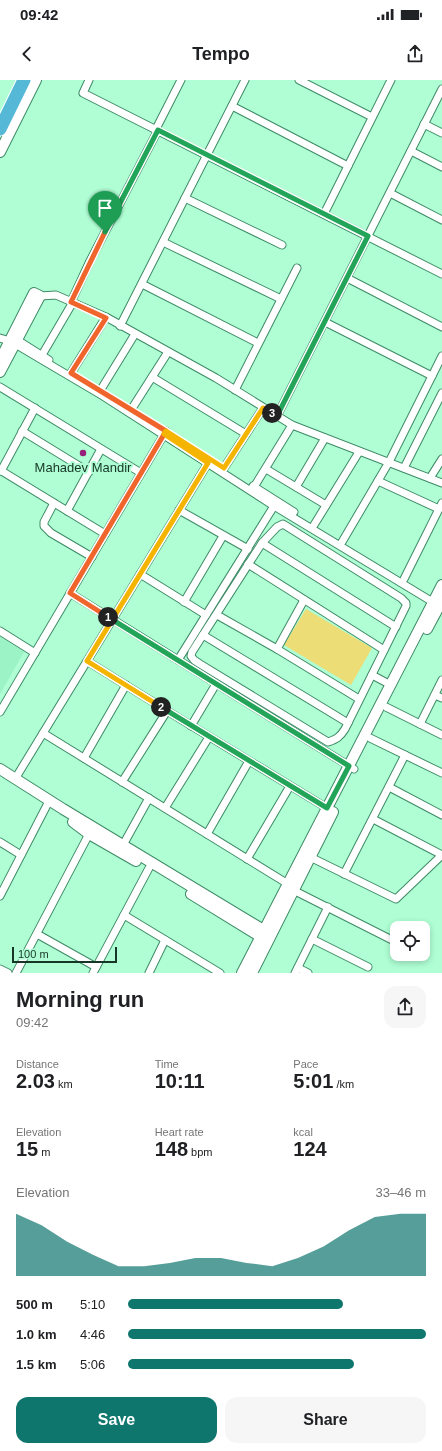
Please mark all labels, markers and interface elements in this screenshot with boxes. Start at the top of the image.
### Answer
text: 09:42 [20,6,58,23]
icon: back [16,43,38,65]
icon: share [404,43,426,65]
text: Tempo [192,44,250,64]
pin [88,191,122,232]
icon: arrive [94,197,116,219]
pin: 3 [262,403,282,423]
text: 3 [269,407,275,419]
marker: Mahadev Mandir [78,448,88,458]
place label: Mahadev Mandir [35,460,132,475]
pin: 1 [98,607,118,627]
text: 1 [105,611,111,623]
pin: 2 [151,697,171,717]
text: 2 [158,701,164,713]
map controls [390,921,430,961]
button: locate [390,921,430,961]
scale bar [12,945,117,964]
text: 100 m [18,948,49,960]
button: share [384,986,426,1028]
text: Morning run [16,987,144,1012]
text: 09:42 [16,1015,49,1030]
text: Distance [16,1058,59,1070]
text: Time [155,1058,179,1070]
text: Pace [293,1058,318,1070]
text: 2.03 [16,1070,55,1092]
text: 10:11 [155,1070,205,1092]
text: 5:01 [293,1070,333,1092]
text: km [55,1078,73,1090]
text: /km [333,1078,354,1090]
text: Elevation [16,1126,61,1138]
text: Heart rate [155,1126,204,1138]
text: kcal [293,1126,313,1138]
text: 15 [16,1138,38,1160]
text: 148 [155,1138,188,1160]
text: 124 [293,1138,327,1160]
text: m [38,1146,50,1158]
text: bpm [188,1146,213,1158]
text: Elevation [16,1185,69,1200]
text: 33–46 m [375,1185,426,1200]
text: 500 m [16,1297,53,1312]
text: 5:10 [80,1297,105,1312]
text: 1.0 km [16,1327,56,1342]
text: 4:46 [80,1327,105,1342]
text: 1.5 km [16,1357,56,1372]
text: 5:06 [80,1357,105,1372]
button: Save [16,1397,217,1443]
button: Share [225,1397,426,1443]

